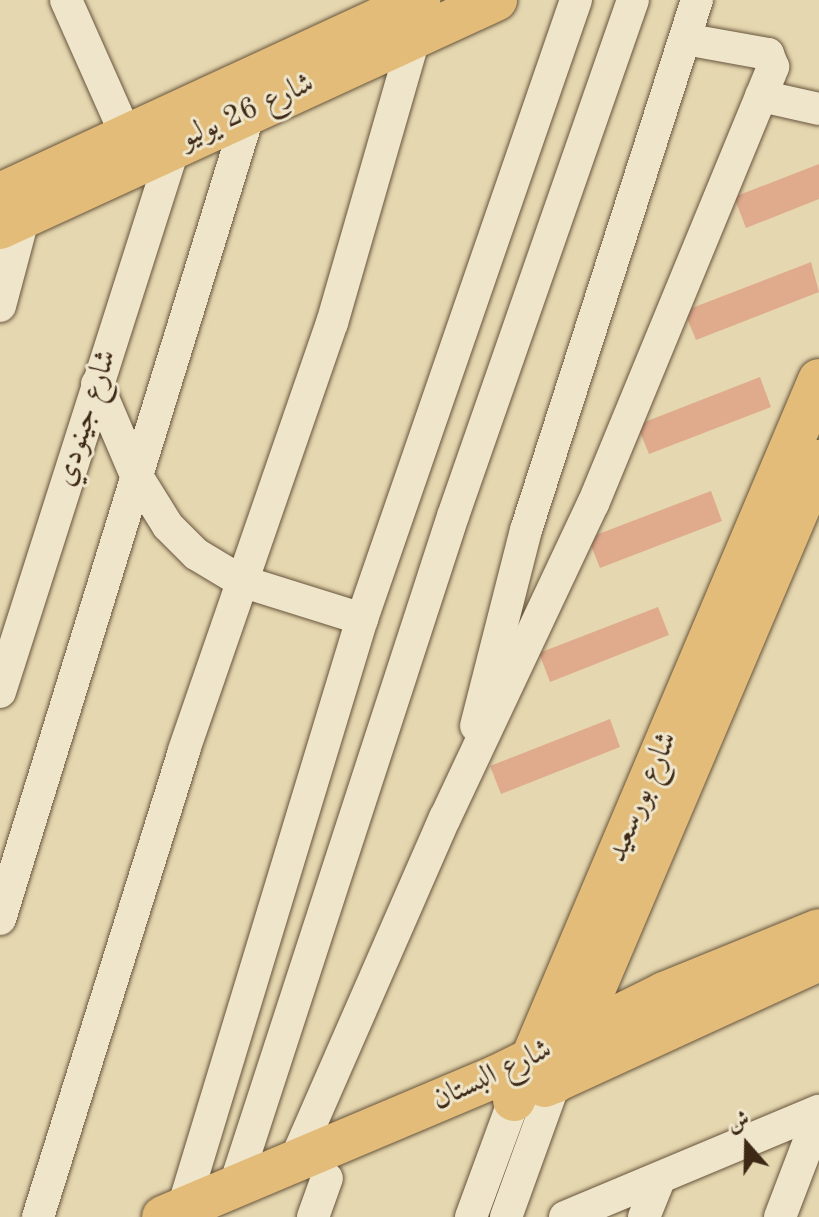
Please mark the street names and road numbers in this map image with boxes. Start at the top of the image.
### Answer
street label: شارع 26 يوليو [175,66,319,156]
street label: شارع جينودي [47,345,125,491]
street label: شارع بورسعيد [598,726,686,868]
street label: شارع البستان [426,1032,558,1118]

